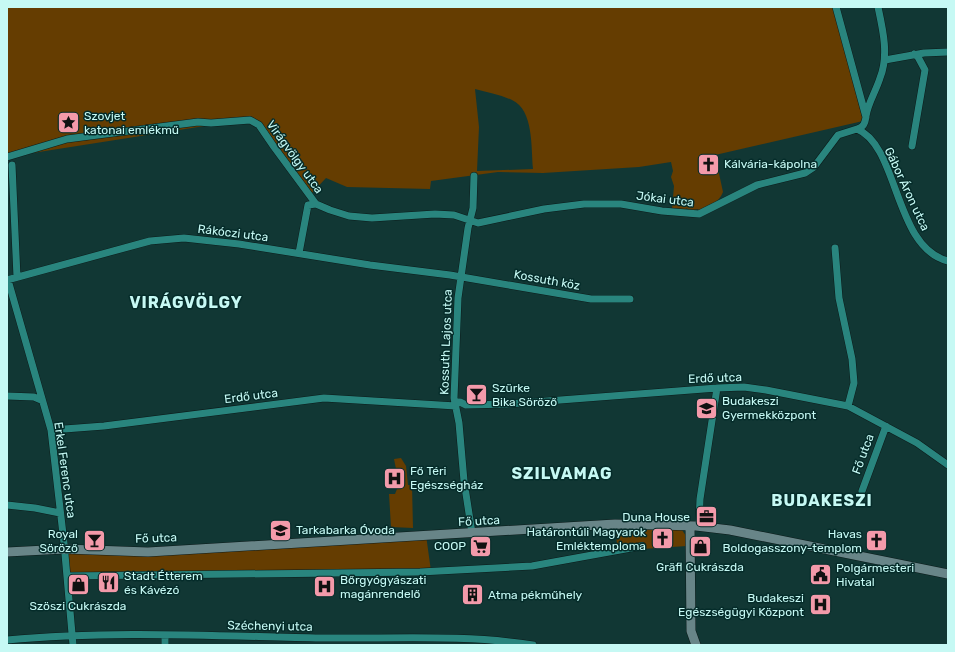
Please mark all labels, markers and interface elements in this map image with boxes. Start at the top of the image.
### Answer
place label: Szovjet katonai emlékmű [84,109,179,137]
place icon: Szovjet katonai emlékmű [56,110,82,136]
street label: Virágvölgy utca [264,118,326,196]
street label: Gábor Áron utca [882,145,932,233]
church icon: Kálvária-kápolna [695,151,721,177]
place label: Kálvária-kápolna [724,157,817,171]
street label: Jókai utca [635,189,695,209]
street label: Rákóczi utca [197,222,269,244]
street label: Kossuth köz [513,267,581,293]
street label: Kossuth Lajos utca [437,289,455,395]
district label: VIRÁGVÖLGY [129,292,243,312]
street label: Erdő utca [688,370,742,386]
place label: Szürke Bika Söröző [492,381,557,409]
bar icon: Szürke Bika Söröző [463,382,489,408]
street label: Erdő utca [223,386,279,406]
place label: Budakeszi Gyermekközpont [722,394,816,422]
school or university icon: Budakeszi Gyermekközpont [694,395,720,421]
street label: Erkel Ferenc utca [51,421,79,519]
street label: Fő utca [849,432,877,476]
place label: Fő Téri Egészségház [410,464,483,492]
district label: SZILVAMAG [512,464,612,483]
hospital icon: Fő Téri Egészségház [381,465,407,491]
district label: BUDAKESZI [771,491,873,510]
office icon: Duna House [693,504,719,530]
place label: Duna House [622,510,690,524]
street label: Fő utca [458,513,500,529]
school or university icon: Tarkabarka Óvoda [267,517,293,543]
place label: Tarkabarka Óvoda [296,523,395,537]
place label: Határontúli Magyarok Emléktemploma [527,525,647,553]
church icon: Határontúli Magyarok Emléktemploma [649,526,675,552]
place label: Royal Söröző [39,527,78,555]
place label: Havas Boldogasszony-templom [722,527,862,555]
bar icon: Royal Söröző [81,528,107,554]
church icon: Havas Boldogasszony-templom [864,528,890,554]
street label: Fő utca [135,530,177,546]
supermarket icon: COOP [468,533,494,559]
shop icon: Gräfl Cukrászda [687,533,713,559]
place label: COOP [434,539,466,553]
place label: Gräfl Cukrászda [656,560,744,574]
place label: Polgármesteri Hivatal [836,561,914,589]
public building icon: Polgármesteri Hivatal [808,562,834,588]
place label: Stadt Étterem és Kávézó [124,569,203,597]
restaurant icon: Stadt Étterem és Kávézó [96,570,122,596]
shop icon: Szöszi Cukrászda [65,572,91,598]
place label: Bőrgyógyászati magánrendelő [340,573,426,601]
hospital icon: Bőrgyógyászati magánrendelő [312,574,338,600]
building icon: Atma pékműhely [459,582,485,608]
place label: Atma pékműhely [488,588,583,602]
place label: Budakeszi Egészségügyi Központ [678,591,804,619]
hospital icon: Budakeszi Egészségügyi Központ [807,592,833,618]
place label: Szöszi Cukrászda [30,599,126,613]
street label: Széchenyi utca [227,618,313,634]

